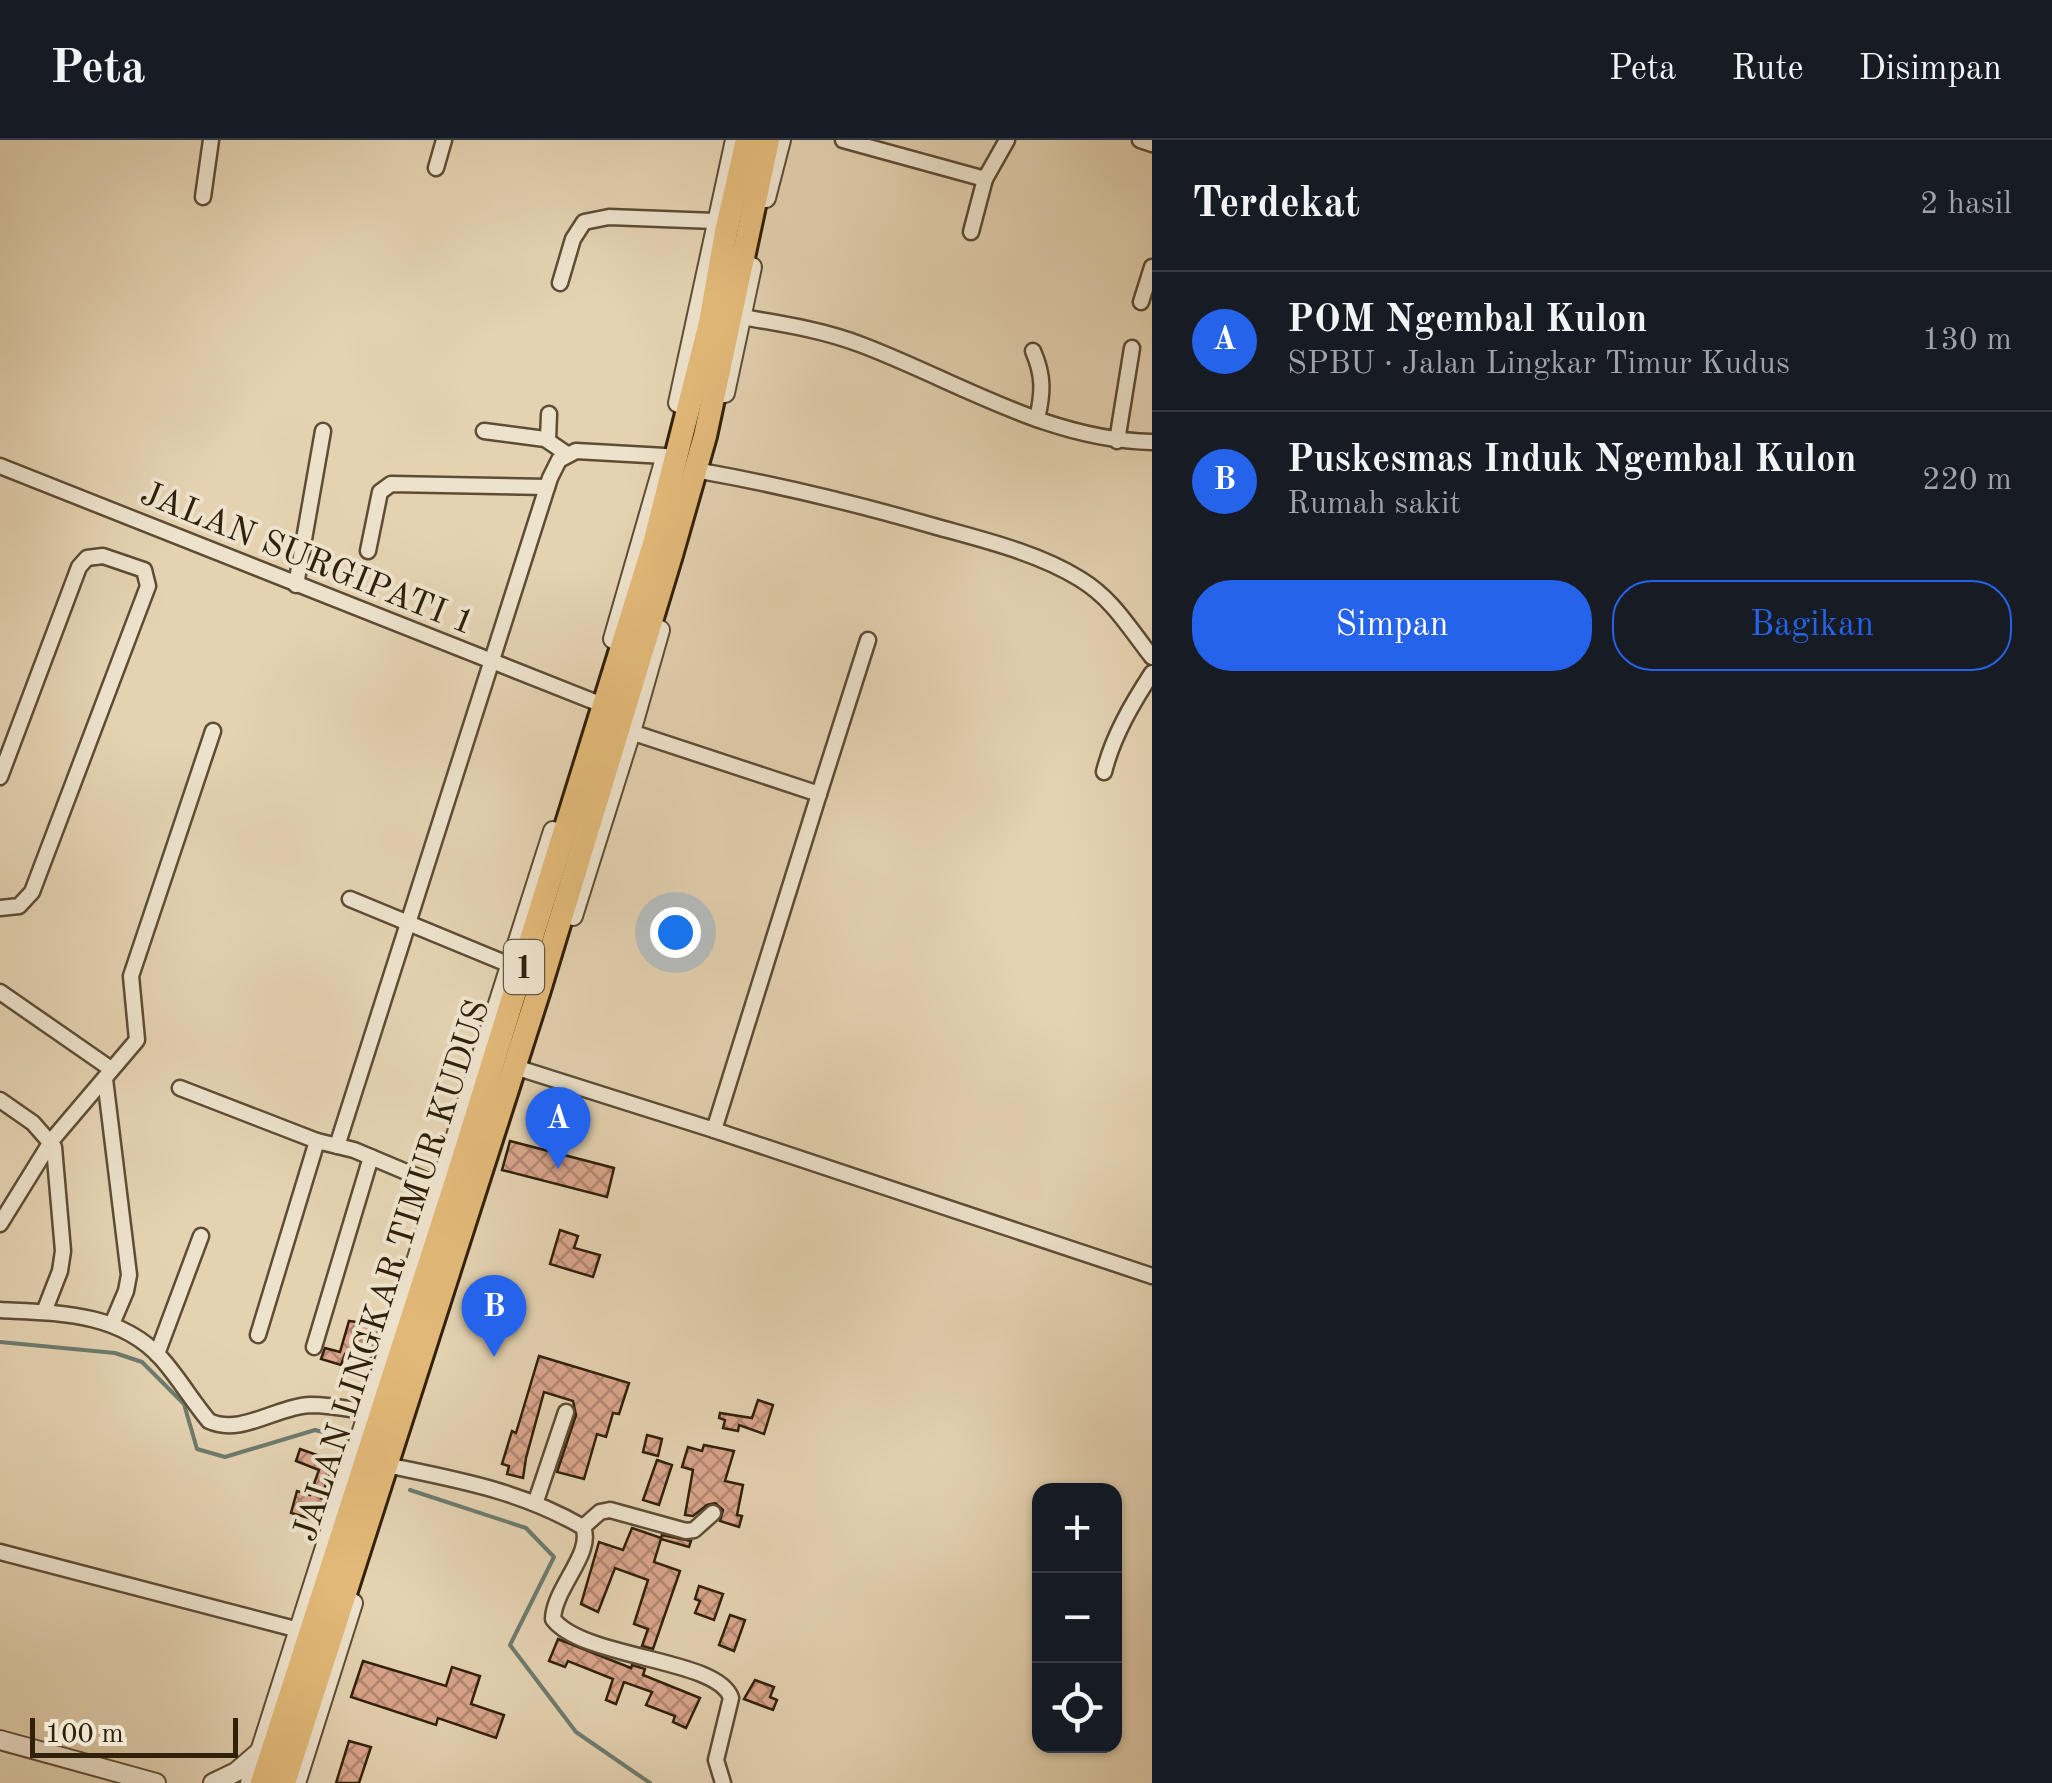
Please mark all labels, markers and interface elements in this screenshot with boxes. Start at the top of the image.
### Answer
text: Peta [50,45,146,93]
text: Peta [1609,52,1676,87]
text: Rute [1731,52,1803,87]
text: Disimpan [1858,52,2002,87]
text: Terdekat [1192,184,1360,226]
text: 2 hasil [1920,189,2012,221]
text: POM Ngembal Kulon [1287,302,1647,340]
text: A [1212,325,1237,357]
text: 130 m [1922,325,2012,357]
text: SPBU · Jalan Lingkar Timur Kudus [1287,349,1790,381]
text: Puskesmas Induk Ngembal Kulon [1287,442,1857,480]
text: B [1213,465,1236,497]
text: 220 m [1922,465,2012,497]
street label: JALAN SURGIPATI 1 [135,476,479,642]
text: Rumah sakit [1287,489,1461,521]
button: Simpan [1192,580,1592,671]
button: Bagikan [1612,580,2012,671]
your location [650,907,701,958]
road number: 1 [504,940,544,994]
street label: JALAN LINGKAR TIMUR KUDUS [288,996,497,1546]
pin: A [526,1086,590,1169]
pin: B [462,1274,526,1357]
map controls [1032,1483,1122,1753]
button: + [1032,1483,1122,1573]
button: − [1032,1573,1122,1663]
button: locate [1032,1663,1122,1753]
scale bar [30,1713,238,1758]
text: 100 m [45,1721,124,1749]

